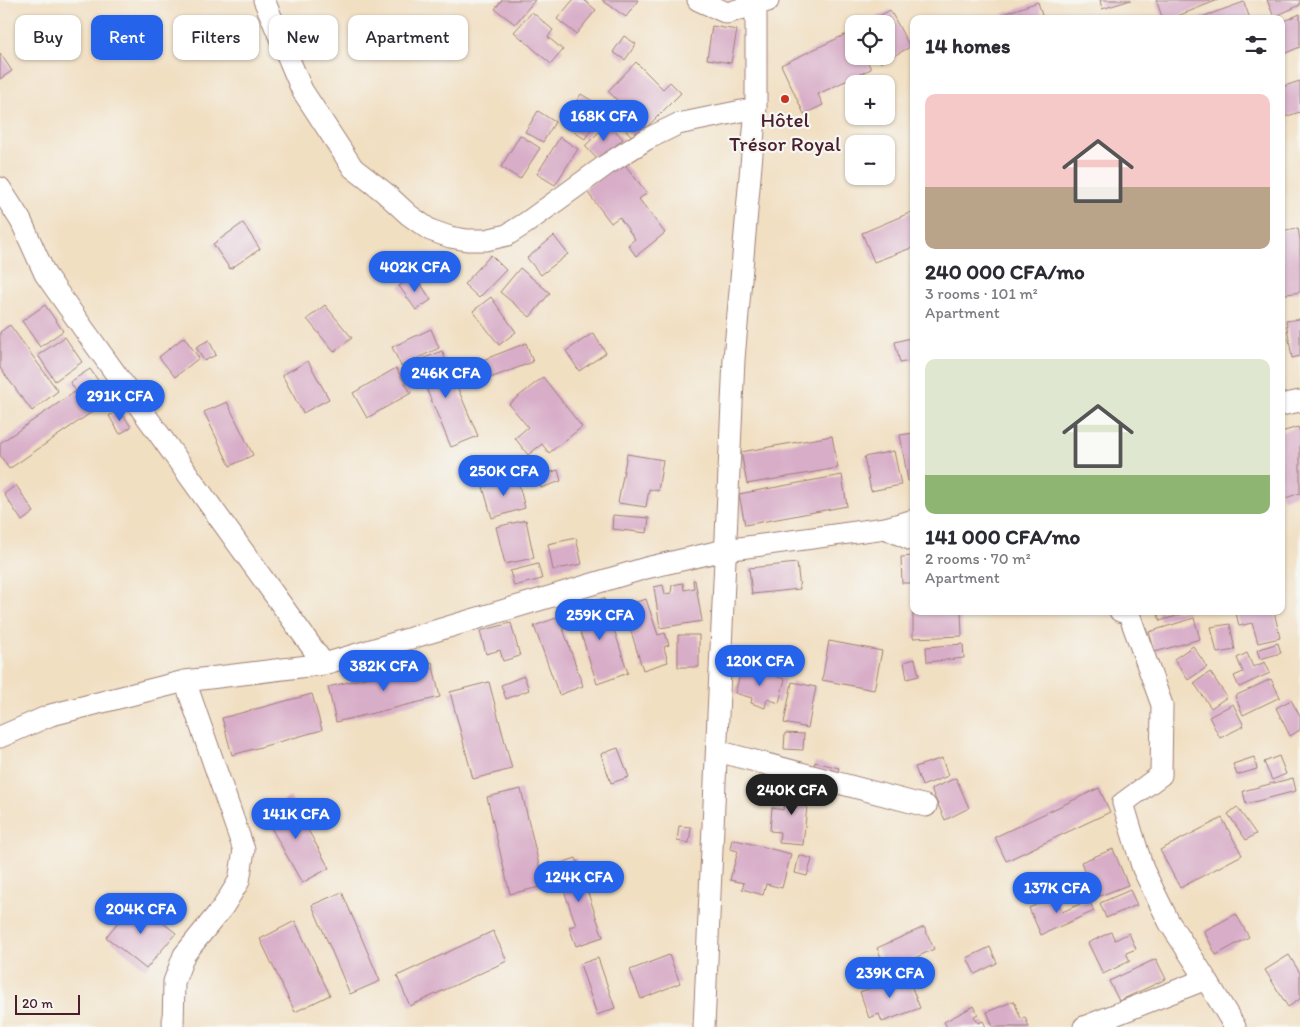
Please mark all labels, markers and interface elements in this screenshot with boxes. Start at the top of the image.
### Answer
chip: Buy [15,15,81,60]
chip: Rent [91,15,163,60]
chip: Filters [173,15,259,60]
chip: New [269,15,338,60]
chip: Apartment [348,15,468,60]
map controls [845,15,895,185]
button: locate [845,15,895,65]
icon: filters [1242,31,1270,59]
text: 14 homes [925,33,1010,58]
button: + [845,75,895,125]
marker: Hôtel Trésor Royal [779,93,791,105]
pin: 168K CFA [552,100,656,142]
text: 168K CFA [570,106,638,125]
place label: Hôtel Trésor Royal [729,107,841,156]
icon: home [1053,126,1143,216]
button: − [845,135,895,185]
pin: 402K CFA [363,250,467,293]
text: 402K CFA [380,257,450,276]
text: 240 000 CFA/mo [925,259,1085,284]
text: 3 rooms · 101 m² [925,284,1038,303]
text: Apartment [925,303,1000,322]
pin: 246K CFA [394,356,498,399]
text: 246K CFA [412,363,480,382]
pin: 291K CFA [68,380,172,422]
text: 291K CFA [87,386,153,405]
icon: home [1053,391,1143,481]
pin: 250K CFA [452,454,556,497]
text: 250K CFA [469,461,539,480]
text: 141 000 CFA/mo [925,524,1080,549]
text: 2 rooms · 70 m² [925,549,1031,568]
text: Apartment [925,568,1000,587]
pin: 259K CFA [548,598,652,641]
text: 259K CFA [566,605,634,624]
pin: 120K CFA [708,644,812,687]
pin: 382K CFA [332,650,436,692]
text: 120K CFA [726,651,794,670]
text: 382K CFA [350,656,418,675]
pin: 240K CFA [740,774,844,816]
text: 240K CFA [757,780,827,799]
pin: 141K CFA [244,798,348,840]
text: 141K CFA [263,804,329,823]
pin: 124K CFA [527,860,631,903]
text: 124K CFA [545,867,613,886]
pin: 137K CFA [1005,872,1109,914]
text: 137K CFA [1024,878,1090,897]
pin: 204K CFA [89,892,193,935]
text: 204K CFA [106,899,176,918]
pin: 239K CFA [838,956,942,999]
text: 239K CFA [856,963,924,982]
scale bar [15,992,80,1015]
text: 20 m [22,995,53,1012]

